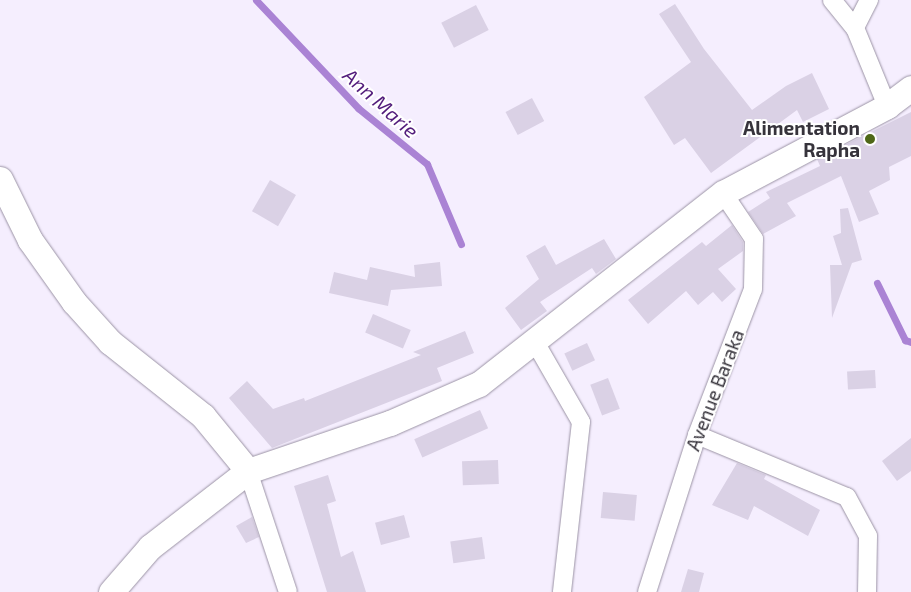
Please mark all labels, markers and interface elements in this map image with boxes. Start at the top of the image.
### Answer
water label: Ann Marie [339,63,423,143]
place label: Alimentation Rapha [743,117,860,161]
marker: Alimentation Rapha [864,133,876,145]
street label: Avenue Baraka [681,326,749,454]

